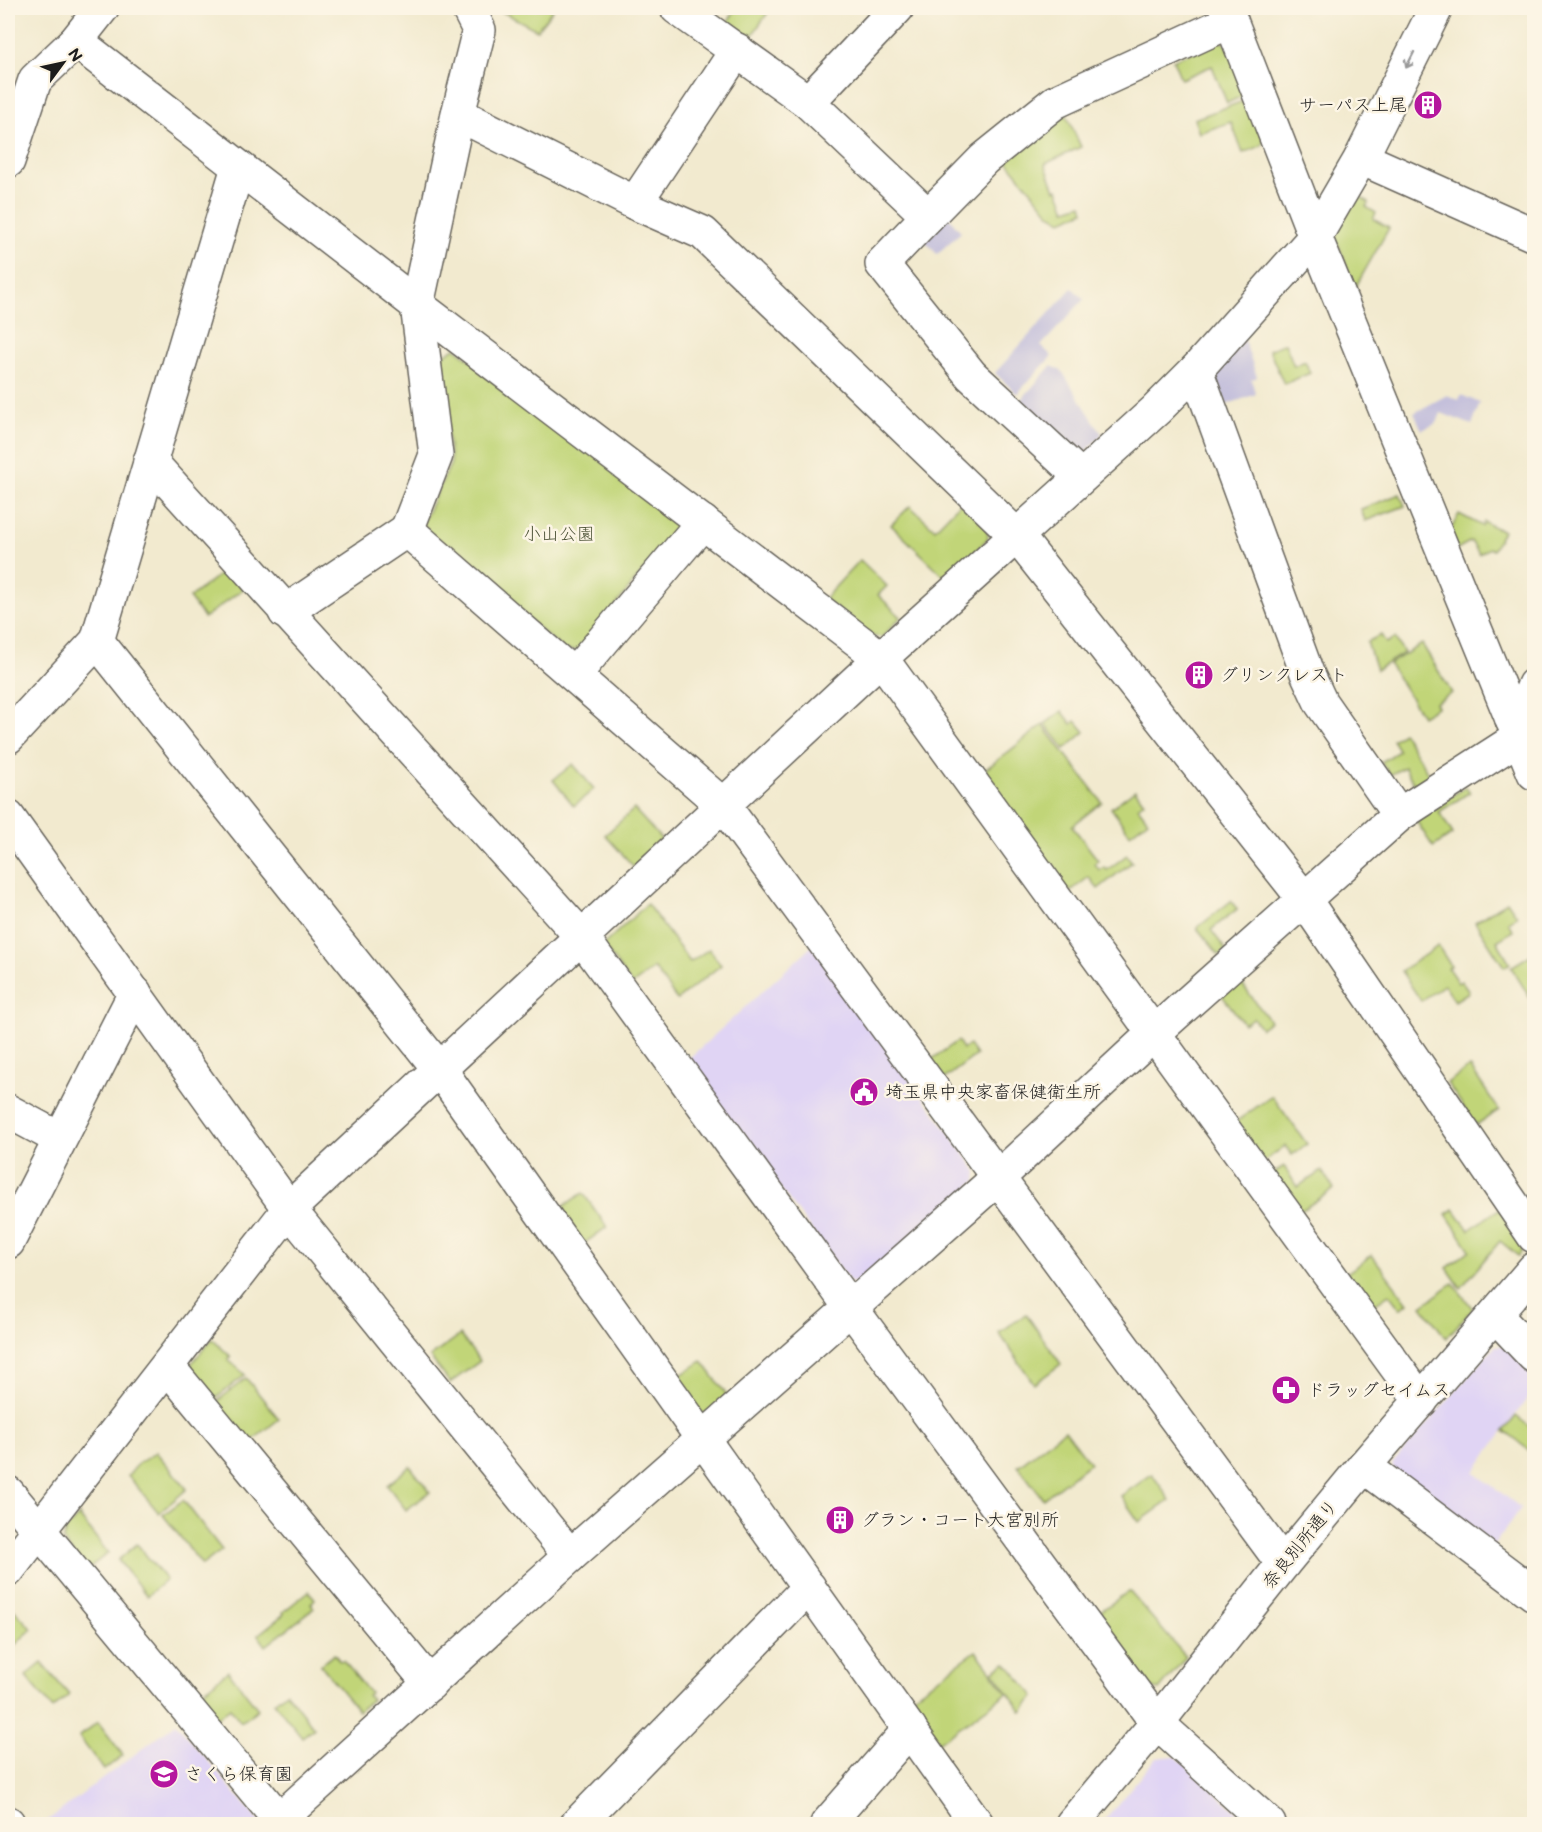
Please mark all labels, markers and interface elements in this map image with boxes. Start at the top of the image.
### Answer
north arrow [33,33,93,93]
text: N [63,45,86,66]
one-way arrow [1404,50,1416,68]
building icon: サーパス上尾 [1412,89,1444,121]
place label: サーパス上尾 [1299,95,1407,116]
park label: 小山公園 [523,524,595,545]
building icon: グリンクレスト [1183,659,1215,691]
place label: グリンクレスト [1220,665,1347,686]
public building icon: 埼玉県中央家畜保健衛生所 [848,1076,880,1108]
place label: 埼玉県中央家畜保健衛生所 [885,1082,1101,1103]
pharmacy icon: ドラッグセイムス [1270,1374,1302,1406]
place label: ドラッグセイムス [1307,1380,1450,1401]
street label: 奈良別所通り [1258,1496,1343,1593]
building icon: グラン・コート大宮別所 [824,1504,856,1536]
place label: グラン・コート大宮別所 [861,1510,1059,1531]
school or university icon: さくら保育園 [148,1758,180,1790]
place label: さくら保育園 [185,1764,293,1785]

